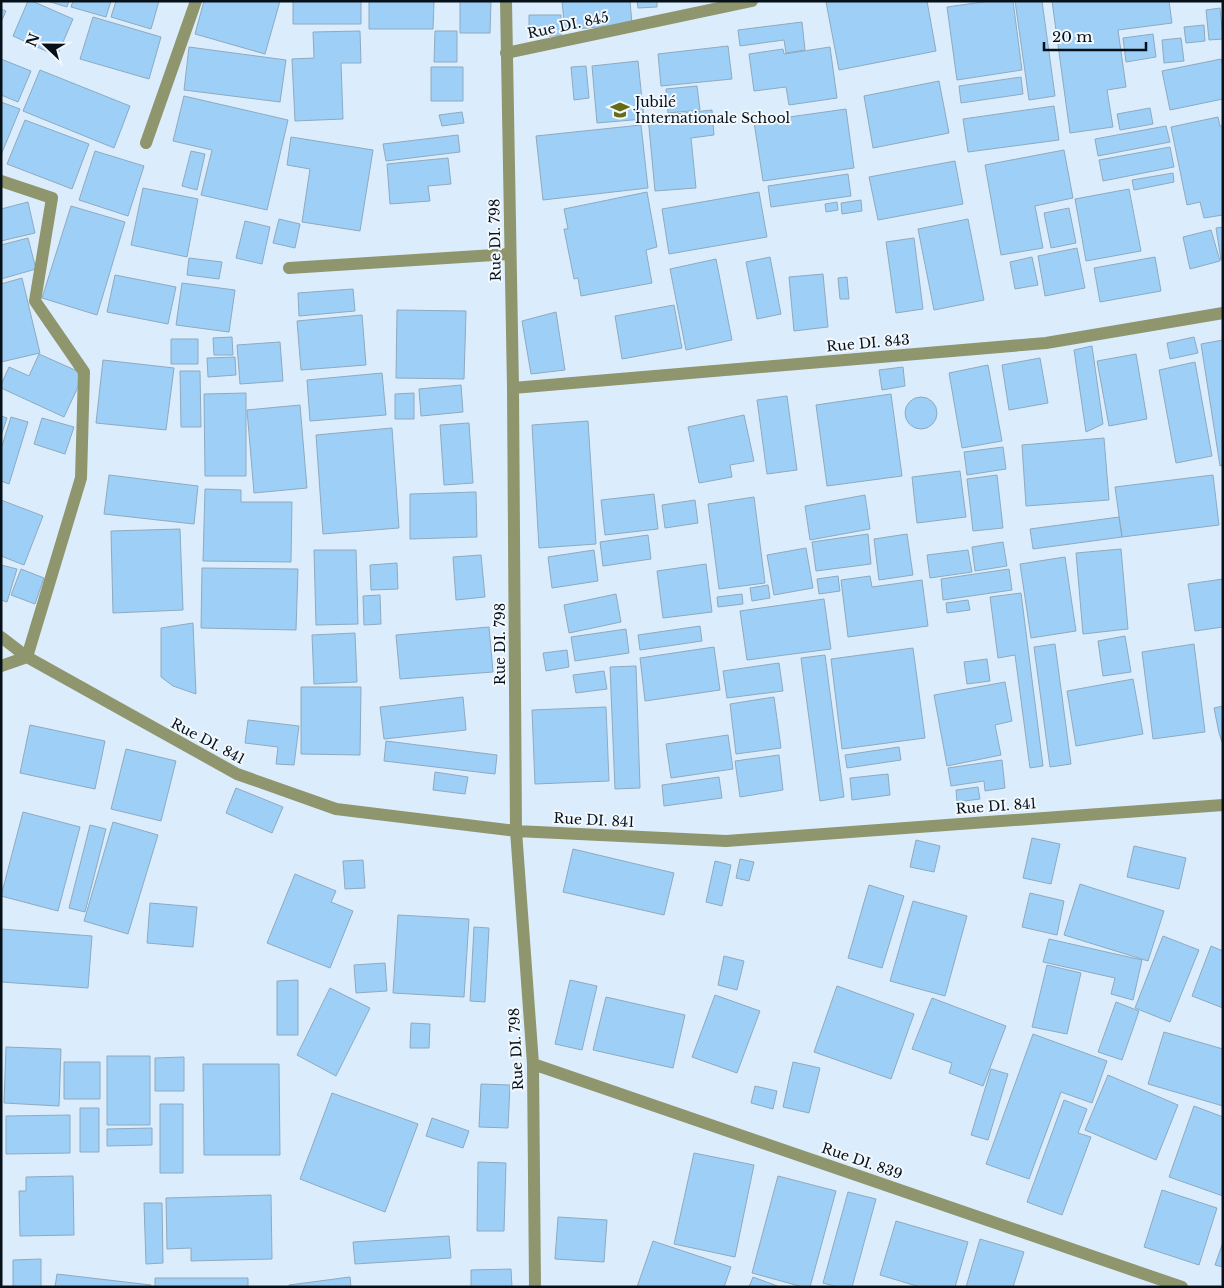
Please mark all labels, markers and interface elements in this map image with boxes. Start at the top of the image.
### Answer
street label: Rue DI. 845 [526,8,610,42]
north arrow [20,20,70,70]
scale bar [1044,20,1146,52]
text: 20 m [1052,27,1092,46]
text: N [22,31,44,50]
place label: Jubilé Internationale School [633,93,791,127]
school or university icon: Jubilé Internationale School [609,99,631,121]
street label: Rue DI. 798 [485,198,505,282]
street label: Rue DI. 843 [826,330,910,356]
street label: Rue DI. 798 [491,603,509,685]
street label: Rue DI. 841 [168,714,248,768]
street label: Rue DI. 841 [955,794,1037,818]
street label: Rue DI. 841 [553,809,635,831]
street label: Rue DI. 798 [505,1007,527,1091]
street label: Rue DI. 839 [819,1139,905,1183]

